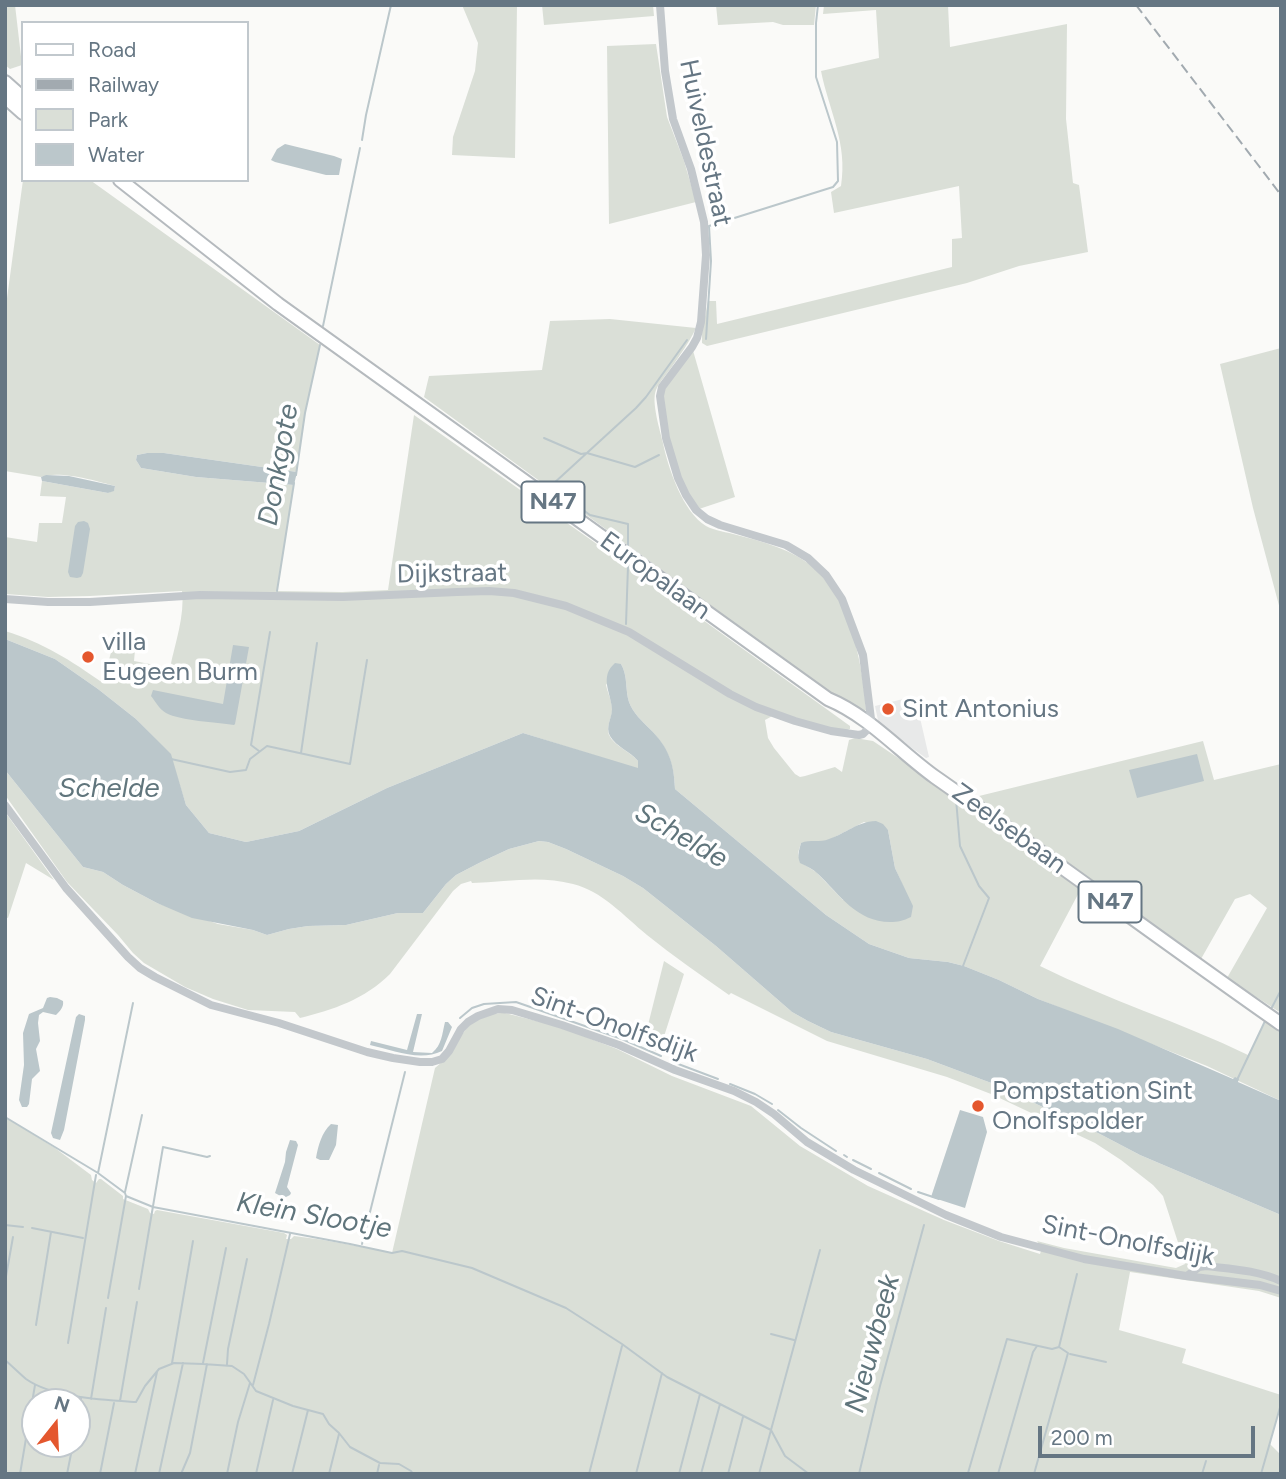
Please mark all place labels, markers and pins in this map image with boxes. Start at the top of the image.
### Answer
place label: villa Eugeen Burm [102,626,258,688]
marker: villa Eugeen Burm [80,649,96,665]
place label: Sint Antonius [902,693,1059,725]
marker: Sint Antonius [880,701,896,717]
place label: Pompstation Sint Onolfspolder [992,1075,1193,1136]
marker: Pompstation Sint Onolfspolder [970,1098,986,1114]

